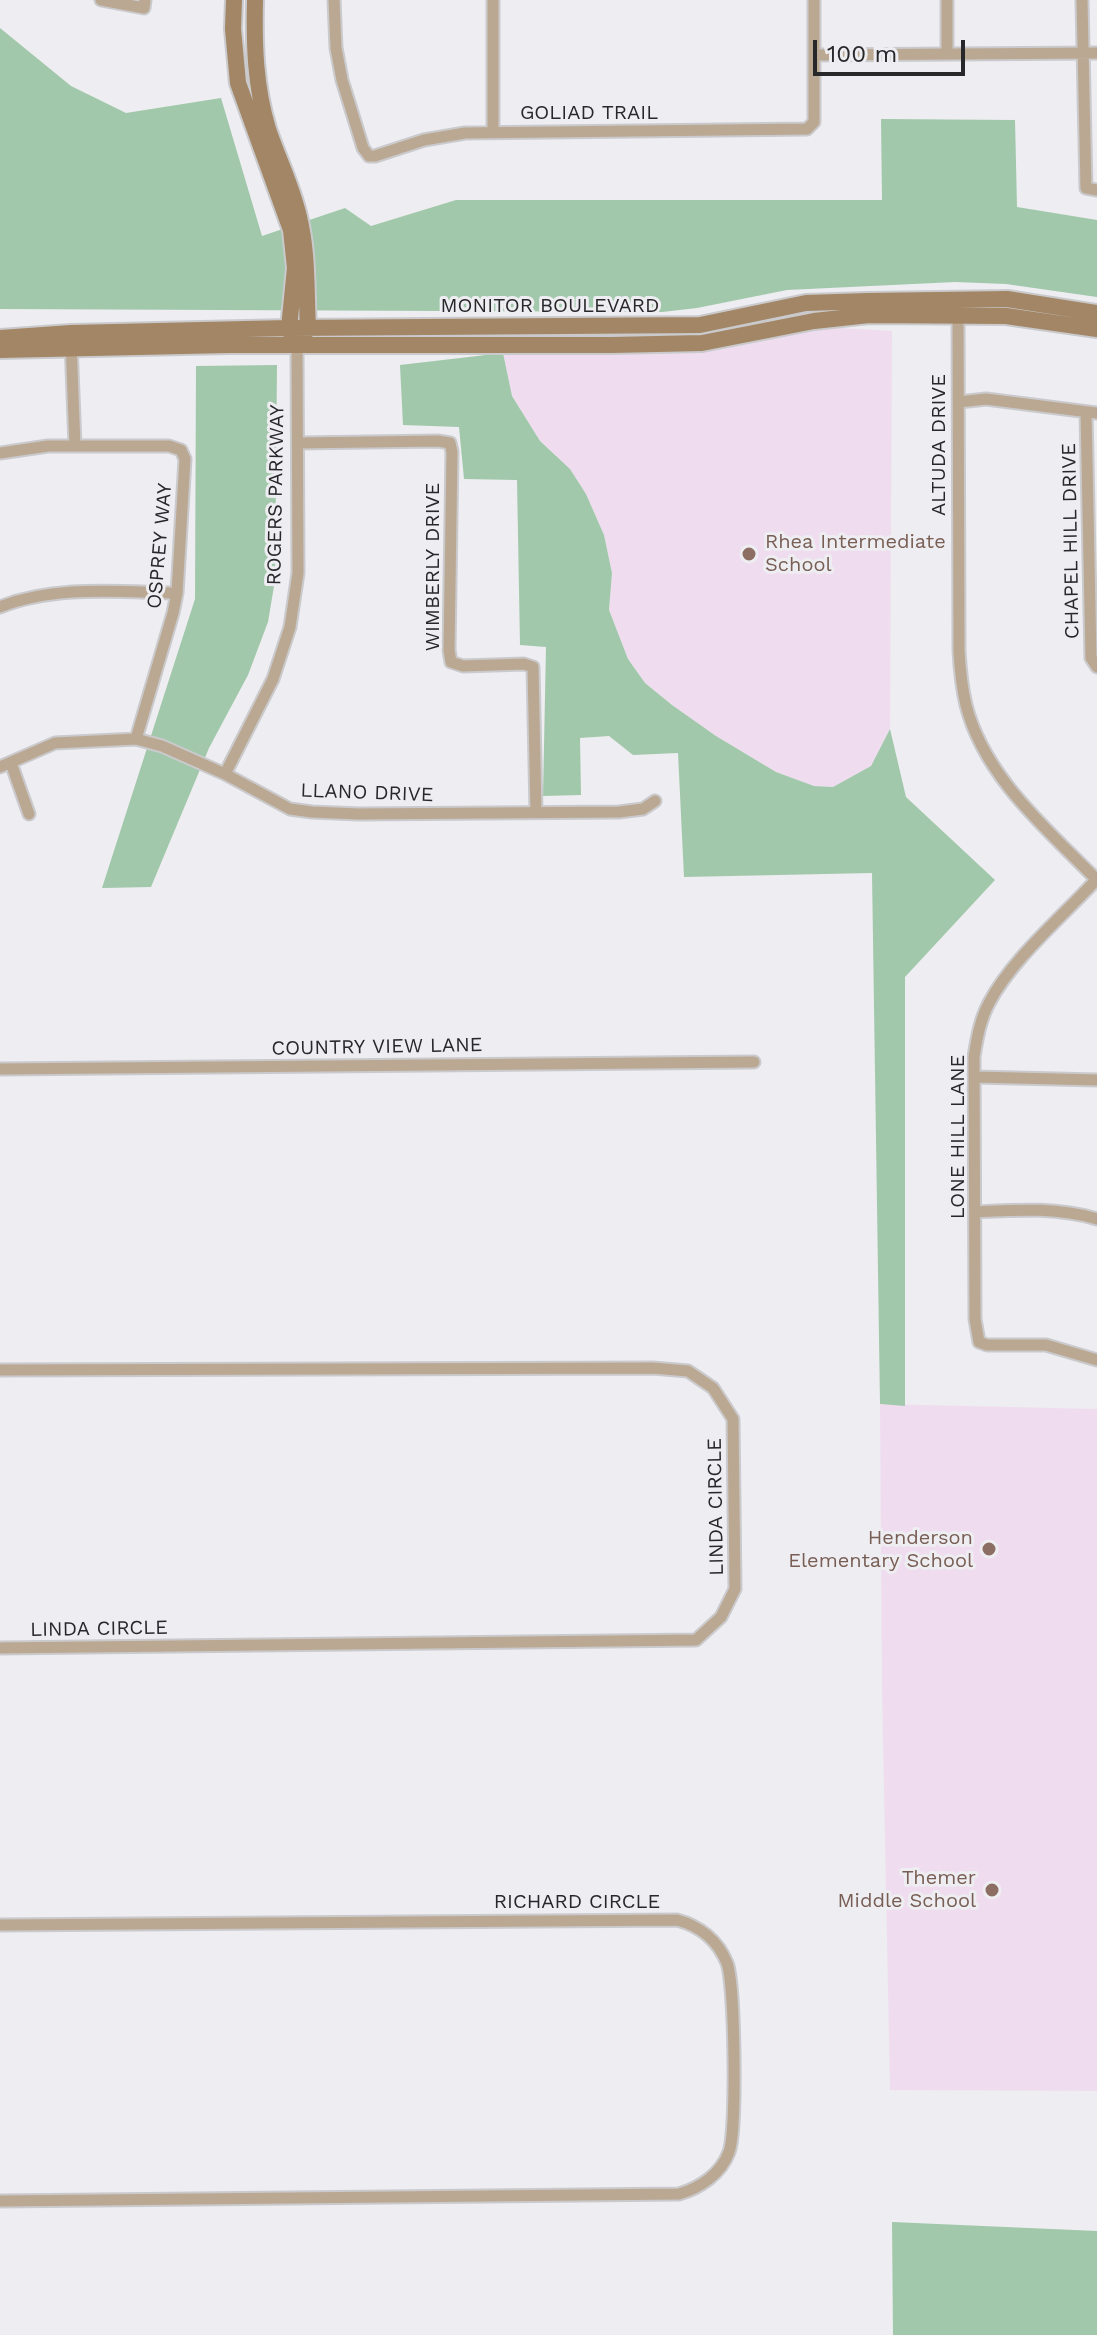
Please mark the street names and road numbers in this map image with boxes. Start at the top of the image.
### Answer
street label: GOLIAD TRAIL [520,101,658,125]
street label: MONITOR BOULEVARD [441,294,659,318]
street label: ALTUDA DRIVE [927,374,951,516]
street label: ROGERS PARKWAY [262,404,290,586]
street label: CHAPEL HILL DRIVE [1057,443,1085,639]
street label: OSPREY WAY [143,482,177,610]
street label: WIMBERLY DRIVE [421,483,445,651]
street label: LLANO DRIVE [300,779,434,807]
street label: COUNTRY VIEW LANE [271,1033,483,1061]
street label: LONE HILL LANE [946,1055,970,1219]
street label: LINDA CIRCLE [703,1438,729,1576]
street label: LINDA CIRCLE [30,1616,168,1642]
street label: RICHARD CIRCLE [494,1890,660,1914]

